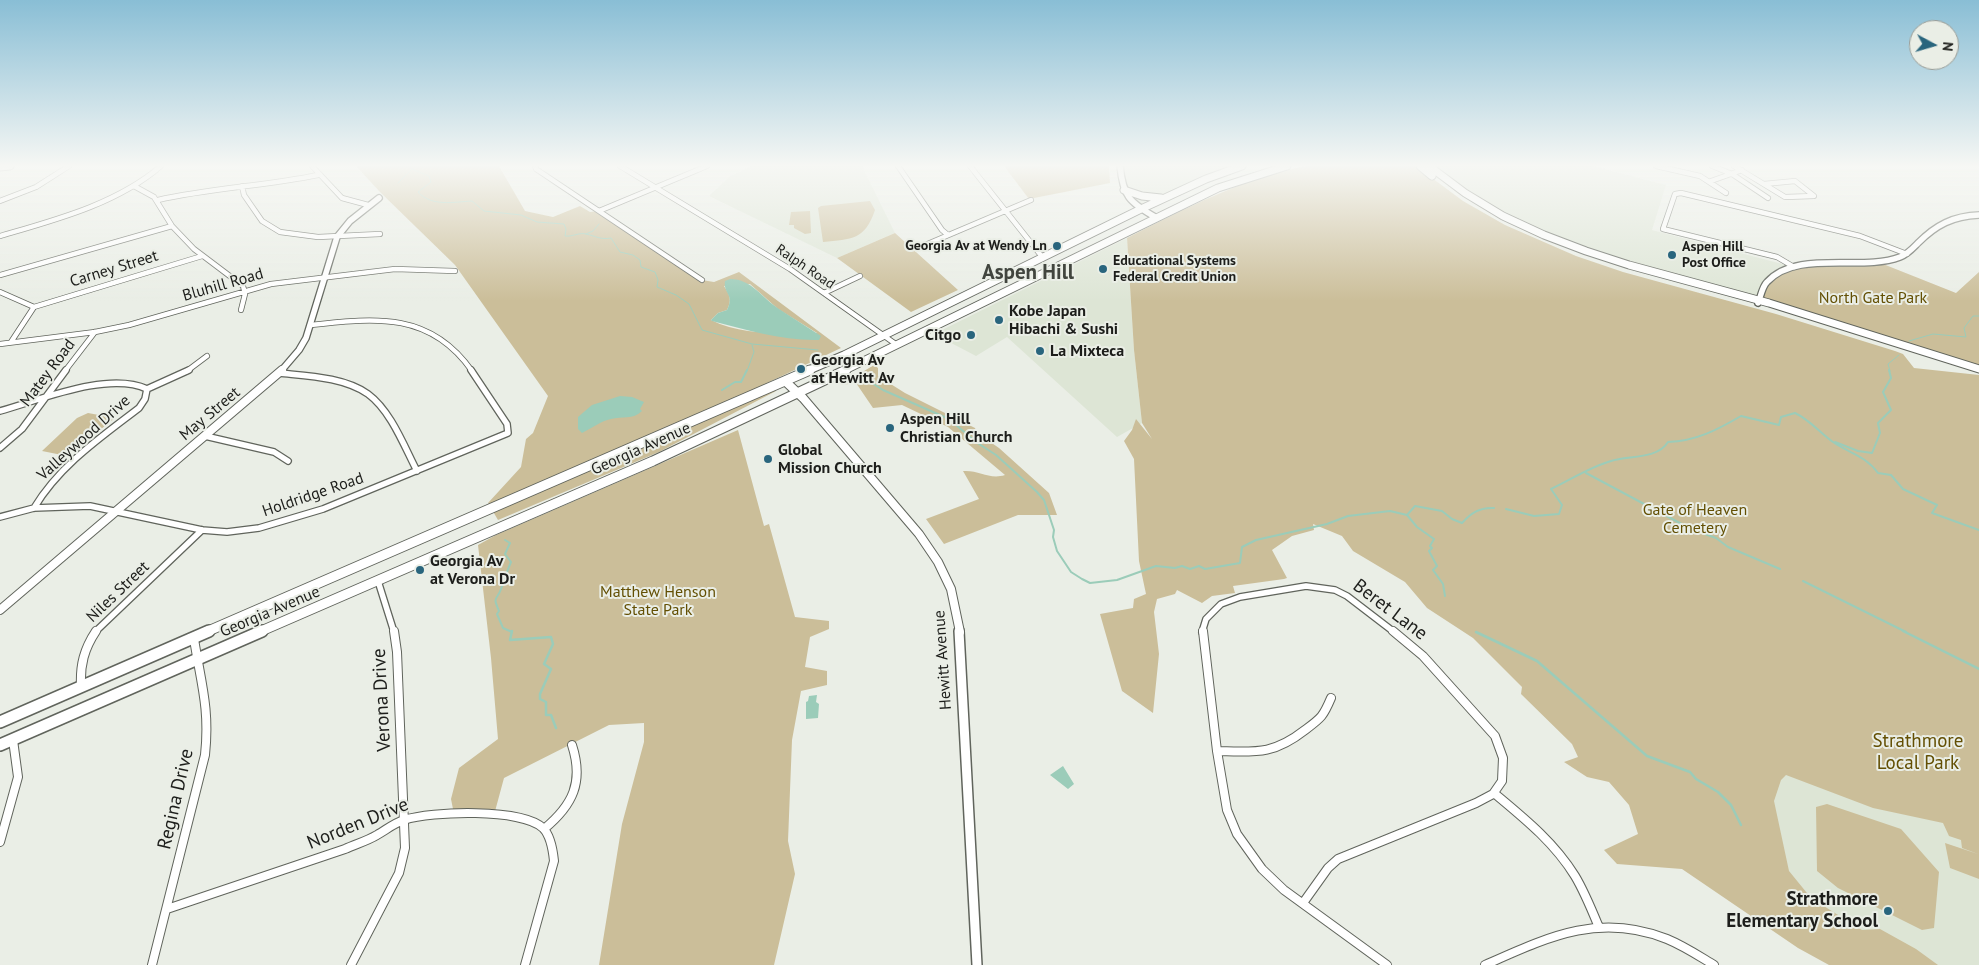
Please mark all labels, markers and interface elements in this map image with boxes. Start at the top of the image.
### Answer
north arrow [1909,20,1959,70]
text: N [1938,41,1957,52]
place label: Georgia Av at Wendy Ln [905,238,1047,254]
place label: Aspen Hill Post Office [1682,239,1746,272]
marker: Georgia Av at Wendy Ln [1051,240,1063,252]
street label: Ralph Road [772,241,838,293]
street label: Carney Street [68,246,160,292]
marker: Aspen Hill Post Office [1666,249,1678,261]
place label: Educational Systems Federal Credit Union [1113,253,1236,286]
district label: Aspen Hill [982,260,1074,286]
marker: Educational Systems Federal Credit Union [1097,263,1109,275]
street label: Bluhill Road [180,264,266,306]
park label: North Gate Park [1819,288,1927,308]
place label: Kobe Japan Hibachi & Sushi [1009,301,1118,339]
marker: Kobe Japan Hibachi & Sushi [993,314,1005,326]
place label: Citgo [925,325,961,345]
marker: Citgo [965,329,977,341]
street label: Matey Road [16,336,80,410]
place label: La Mixteca [1050,341,1124,361]
marker: La Mixteca [1034,345,1046,357]
place label: Georgia Av at Hewitt Av [811,350,894,388]
marker: Georgia Av at Hewitt Av [795,363,807,375]
street label: May Street [176,383,244,445]
street label: Valleywood Drive [34,391,134,485]
place label: Aspen Hill Christian Church [900,409,1012,447]
street label: Georgia Avenue [588,419,694,479]
marker: Aspen Hill Christian Church [884,422,896,434]
place label: Global Mission Church [778,440,882,478]
marker: Global Mission Church [762,453,774,465]
street label: Holdridge Road [260,469,366,521]
park label: Gate of Heaven Cemetery [1643,500,1747,538]
place label: Georgia Av at Verona Dr [430,551,515,589]
street label: Niles Street [83,557,153,627]
marker: Georgia Av at Verona Dr [414,564,426,576]
street label: Beret Lane [1348,575,1432,645]
street label: Georgia Avenue [217,582,323,642]
park label: Matthew Henson State Park [600,582,716,620]
street label: Hewitt Avenue [930,610,956,710]
street label: Verona Drive [368,648,396,752]
park label: Strathmore Local Park [1873,731,1963,775]
street label: Regina Drive [153,746,199,852]
street label: Norden Drive [304,793,412,855]
place label: Strathmore Elementary School [1726,889,1878,933]
marker: Strathmore Elementary School [1882,905,1894,917]

